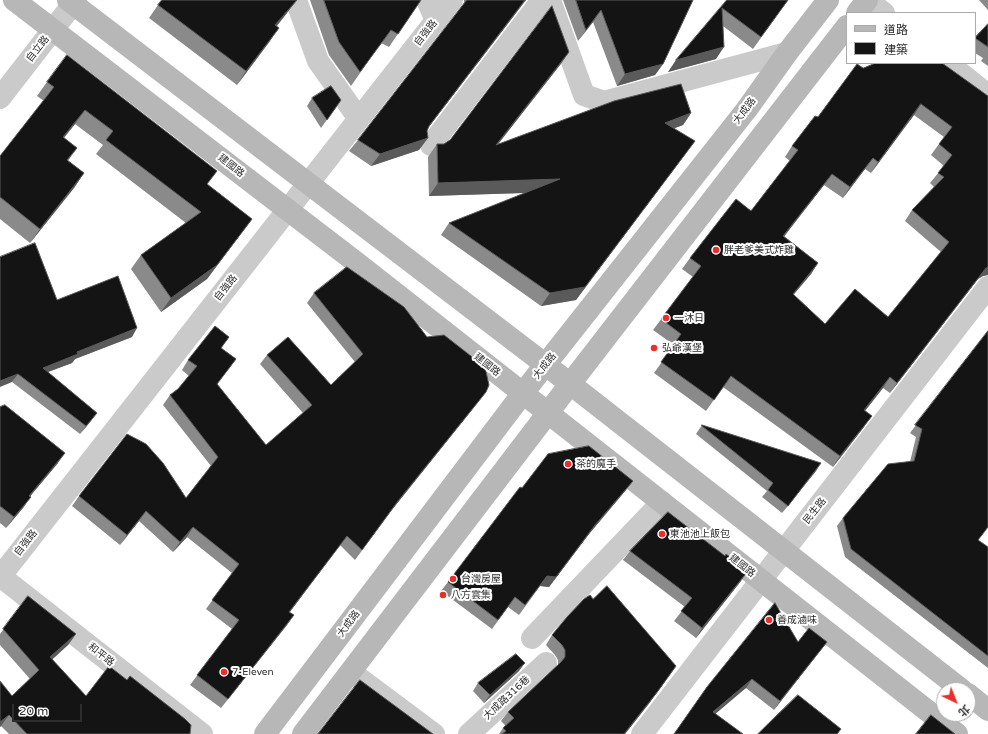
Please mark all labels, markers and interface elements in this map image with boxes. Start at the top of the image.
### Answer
legend [846,12,976,64]
street label: 自強路 [412,17,440,49]
text: 道路 [884,23,908,37]
street label: 自立路 [24,33,52,65]
text: 建築 [884,43,908,57]
street label: 大成路 [731,95,759,127]
street label: 建國路 [215,152,247,180]
place label: 胖老爹美式炸雞 [724,244,794,256]
marker: 胖老爹美式炸雞 [711,245,721,255]
street label: 自強路 [212,272,240,304]
place label: 一沐日 [674,312,704,324]
marker: 一沐日 [661,313,671,323]
place label: 弘爺漢堡 [662,342,702,354]
marker: 弘爺漢堡 [649,343,659,353]
street label: 大成路 [531,350,559,382]
street label: 建國路 [471,351,503,379]
place label: 茶的魔手 [576,458,616,470]
marker: 茶的魔手 [563,459,573,469]
street label: 民生路 [801,495,829,527]
street label: 自強路 [12,527,40,559]
place label: 東池池上飯包 [670,528,730,540]
marker: 東池池上飯包 [657,529,667,539]
street label: 建國路 [726,552,758,580]
place label: 台灣房屋 [461,573,501,585]
marker: 台灣房屋 [448,574,458,584]
place label: 八方雲集 [451,589,491,601]
marker: 八方雲集 [438,590,448,600]
street label: 大成路 [335,608,363,640]
place label: 善成滷味 [777,614,817,626]
marker: 善成滷味 [764,615,774,625]
street label: 和平路 [85,641,117,669]
place label: 7-Eleven [232,666,274,678]
marker: 7-Eleven [219,667,229,677]
street label: 大成路316巷 [481,674,533,722]
north arrow [936,682,976,722]
scale bar [14,696,84,722]
text: 北 [955,702,972,719]
text: 20 m [19,704,48,718]

